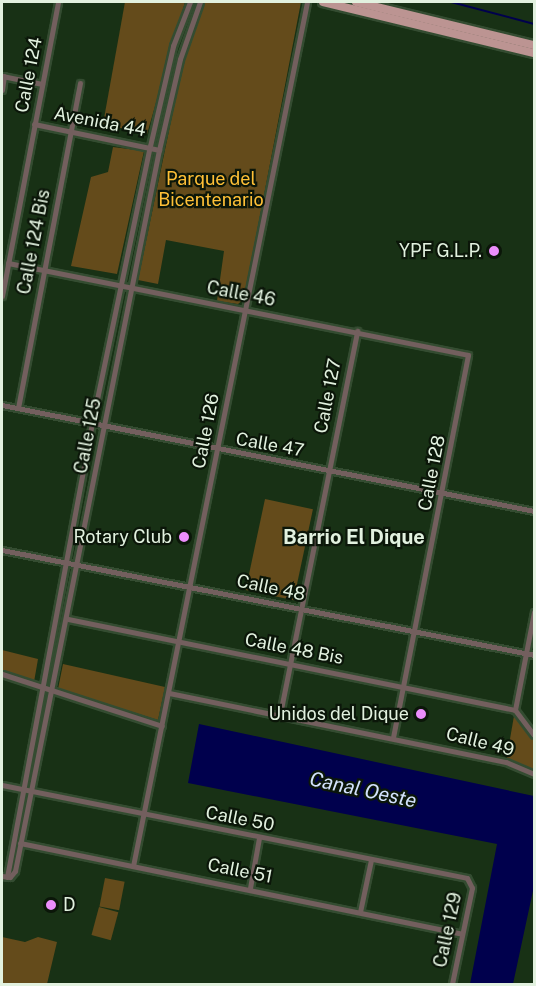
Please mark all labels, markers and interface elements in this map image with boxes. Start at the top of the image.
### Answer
street label: Calle 124 [11,35,47,115]
street label: Avenida 44 [52,102,148,142]
park label: Parque del Bicentenario [158,169,264,212]
street label: Calle 124 Bis [13,188,55,296]
place label: YPF G.L.P. [399,240,482,262]
marker: YPF G.L.P. [487,244,501,258]
street label: Calle 46 [205,277,277,311]
street label: Calle 127 [310,357,346,435]
street label: Calle 126 [188,392,224,470]
street label: Calle 125 [70,396,106,476]
street label: Calle 47 [234,428,306,462]
street label: Calle 128 [414,433,450,513]
district label: Barrio El Dique [283,525,425,549]
place label: Rotary Club [73,526,172,548]
marker: Rotary Club [177,530,191,544]
street label: Calle 48 [235,570,307,606]
street label: Calle 48 Bis [243,629,345,669]
place label: Unidos del Dique [268,703,409,725]
marker: Unidos del Dique [414,707,428,721]
street label: Calle 49 [444,723,516,761]
water label: Canal Oeste [307,767,419,813]
street label: Calle 50 [204,802,276,836]
street label: Calle 51 [206,854,274,888]
street label: Calle 129 [430,890,466,970]
place label: D [63,894,75,916]
marker: D [44,898,58,912]

